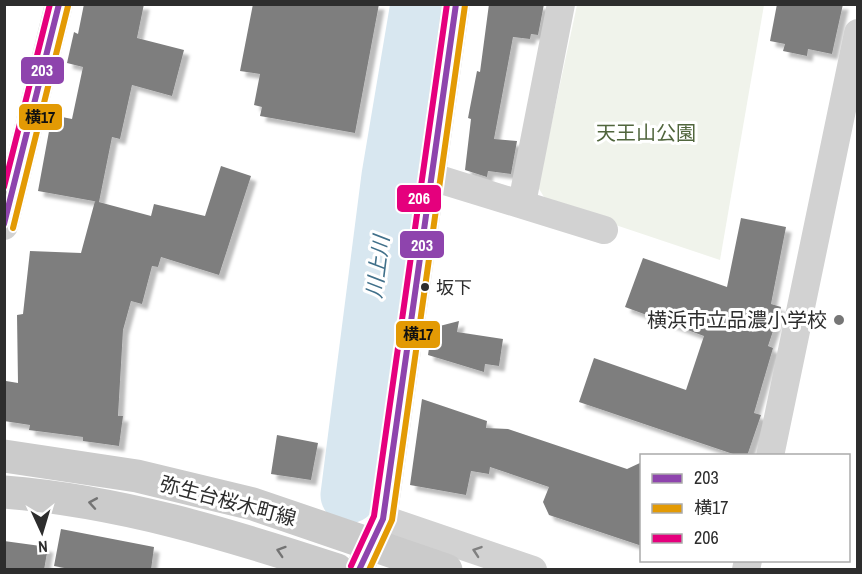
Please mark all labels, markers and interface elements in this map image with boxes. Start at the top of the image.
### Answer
line badge: 203 [20,56,65,85]
text: 203 [31,59,53,81]
line badge: 横17 [18,103,63,131]
text: 横17 [25,106,55,128]
park label: 天王山公園 [596,119,696,146]
line badge: 206 [396,184,442,213]
text: 206 [408,187,430,209]
line badge: 203 [399,230,445,259]
water label: 川上川 [359,232,396,300]
text: 203 [411,234,433,256]
place label: 坂下 [436,275,472,300]
marker: 坂下 [419,281,431,293]
place label: 横浜市立品濃小学校 [647,306,827,333]
marker: 横浜市立品濃小学校 [832,313,846,327]
line badge: 横17 [395,320,441,349]
text: 横17 [403,323,433,345]
legend [640,454,850,562]
text: 203 [694,465,719,490]
street label: 弥生台桜木町線 [157,469,299,532]
text: 横17 [694,495,728,520]
one-way arrow [88,497,98,510]
north arrow [12,502,72,562]
text: 206 [694,525,719,550]
text: N [38,536,49,558]
one-way arrow [276,546,287,559]
one-way arrow [472,546,483,558]

